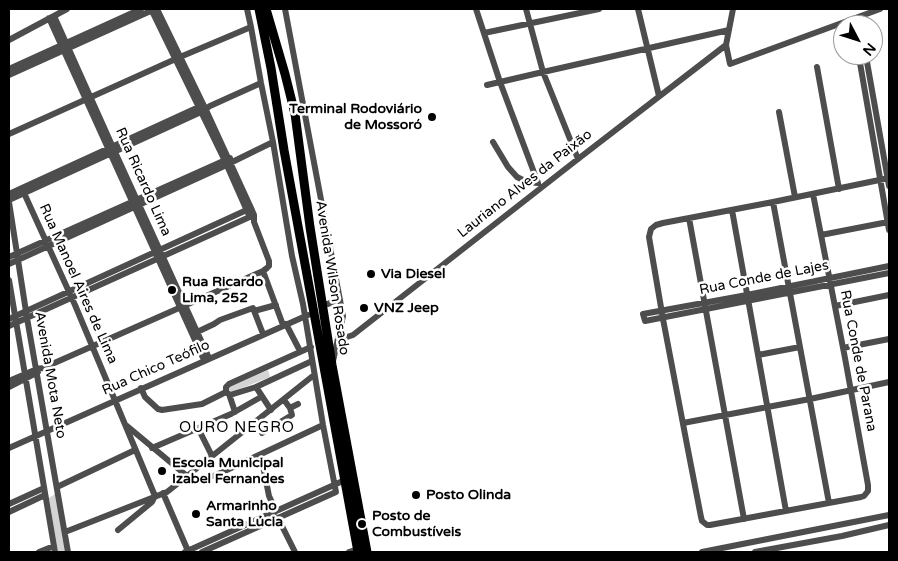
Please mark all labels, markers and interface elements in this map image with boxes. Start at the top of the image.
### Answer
north arrow [833,15,883,65]
text: N [859,40,879,59]
place label: Terminal Rodoviário de Mossoró [289,101,422,134]
marker: Terminal Rodoviário de Mossoró [426,111,438,123]
street label: Rua Ricardo Lima [111,125,175,239]
street label: Lauriano Alves da Paixão [454,126,596,242]
street label: Avenida Wilson Rosado [311,199,353,357]
street label: Rua Manoel Aires de Lima [35,201,121,367]
street label: Rua Conde de Lajes [698,257,830,299]
place label: Via Diesel [381,266,445,282]
marker: Via Diesel [365,268,377,280]
place label: Rua Ricardo Lima, 252 [182,274,263,306]
marker: Rua Ricardo Lima, 252 [166,284,178,296]
street label: Rua Conde de Parana [836,289,880,433]
place label: VNZ Jeep [374,300,439,316]
marker: VNZ Jeep [358,302,370,314]
street label: Avenida Mota Neto [31,310,69,440]
street label: Rua Chico Teófilo [100,337,212,399]
district label: OURO NEGRO [178,419,296,437]
place label: Escola Municipal Izabel Fernandes [172,455,284,488]
marker: Escola Municipal Izabel Fernandes [156,465,168,477]
place label: Posto Olinda [426,487,511,503]
marker: Posto Olinda [410,489,422,501]
place label: Armarinho Santa Lúcia [206,498,283,530]
marker: Armarinho Santa Lúcia [190,508,202,520]
place label: Posto de Combustíveis [372,508,461,540]
marker: Posto de Combustíveis [356,518,368,530]

